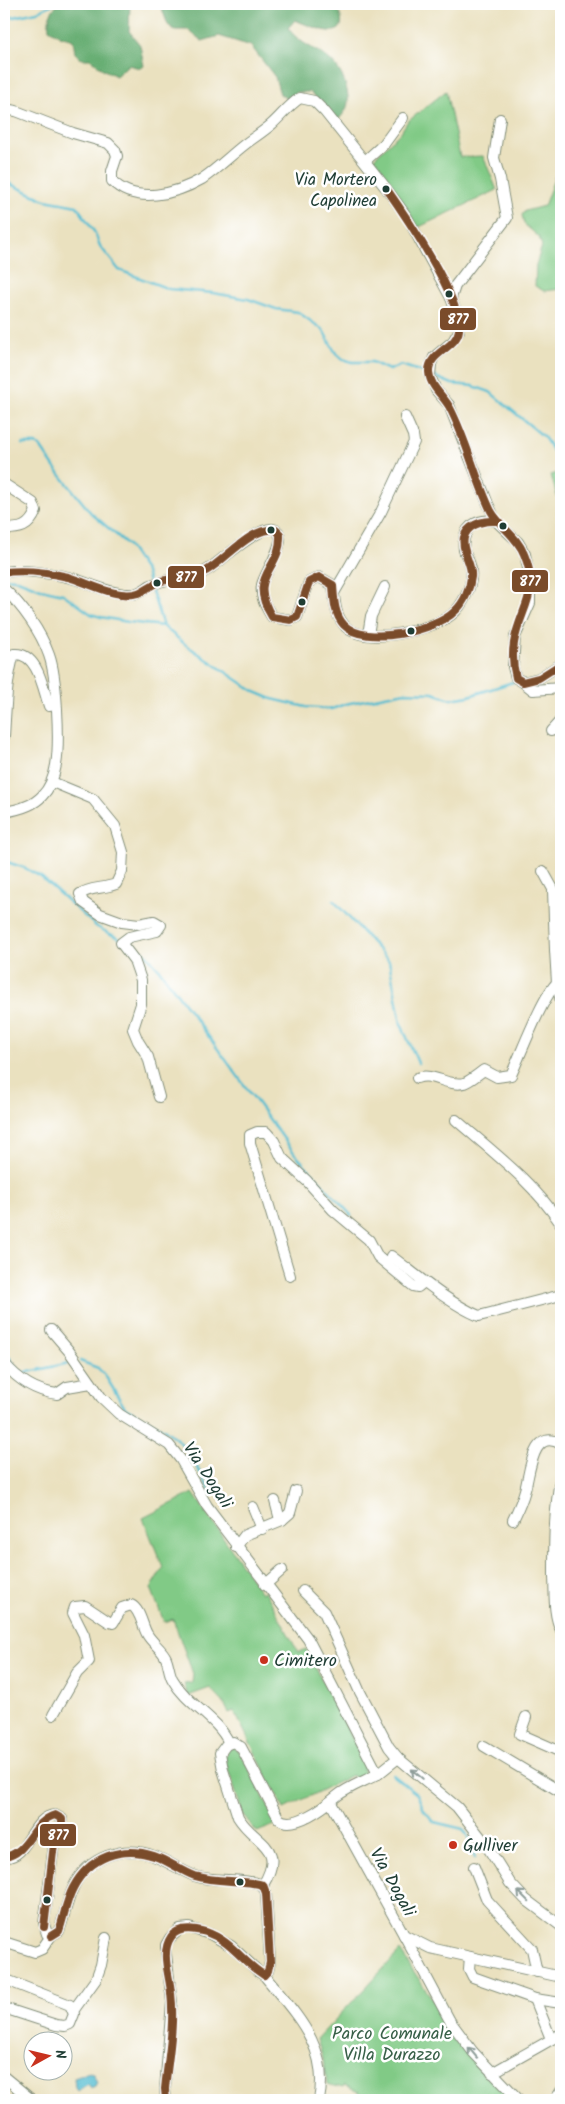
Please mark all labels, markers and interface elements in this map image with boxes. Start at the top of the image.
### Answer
place label: Via Mortero Capolinea [295,167,377,215]
marker: Via Mortero Capolinea [381,184,391,194]
unlabelled marker [444,289,454,299]
line badge: 877 [439,307,477,331]
text: 877 [447,309,469,331]
unlabelled marker [498,521,508,531]
unlabelled marker [266,525,276,535]
line badge: 877 [167,565,205,589]
text: 877 [175,567,197,589]
line badge: 877 [511,569,549,593]
text: 877 [519,571,541,593]
unlabelled marker [152,578,162,588]
unlabelled marker [297,597,307,607]
unlabelled marker [406,626,416,636]
street label: Via Dogali [174,1436,240,1516]
place label: Cimitero [274,1647,337,1676]
marker: Cimitero [258,1654,270,1666]
one-way arrow [411,1769,424,1780]
line badge: 877 [39,1823,77,1847]
text: 877 [47,1825,69,1847]
place label: Gulliver [463,1832,518,1861]
marker: Gulliver [447,1839,459,1851]
street label: Via Dogali [361,1843,423,1923]
unlabelled marker [235,1877,245,1887]
one-way arrow [516,1890,529,1902]
unlabelled marker [42,1895,52,1905]
park label: Parco Comunale Villa Durazzo [332,2020,452,2070]
north arrow [22,2032,72,2082]
one-way arrow [468,2046,479,2059]
text: N [48,2048,71,2060]

